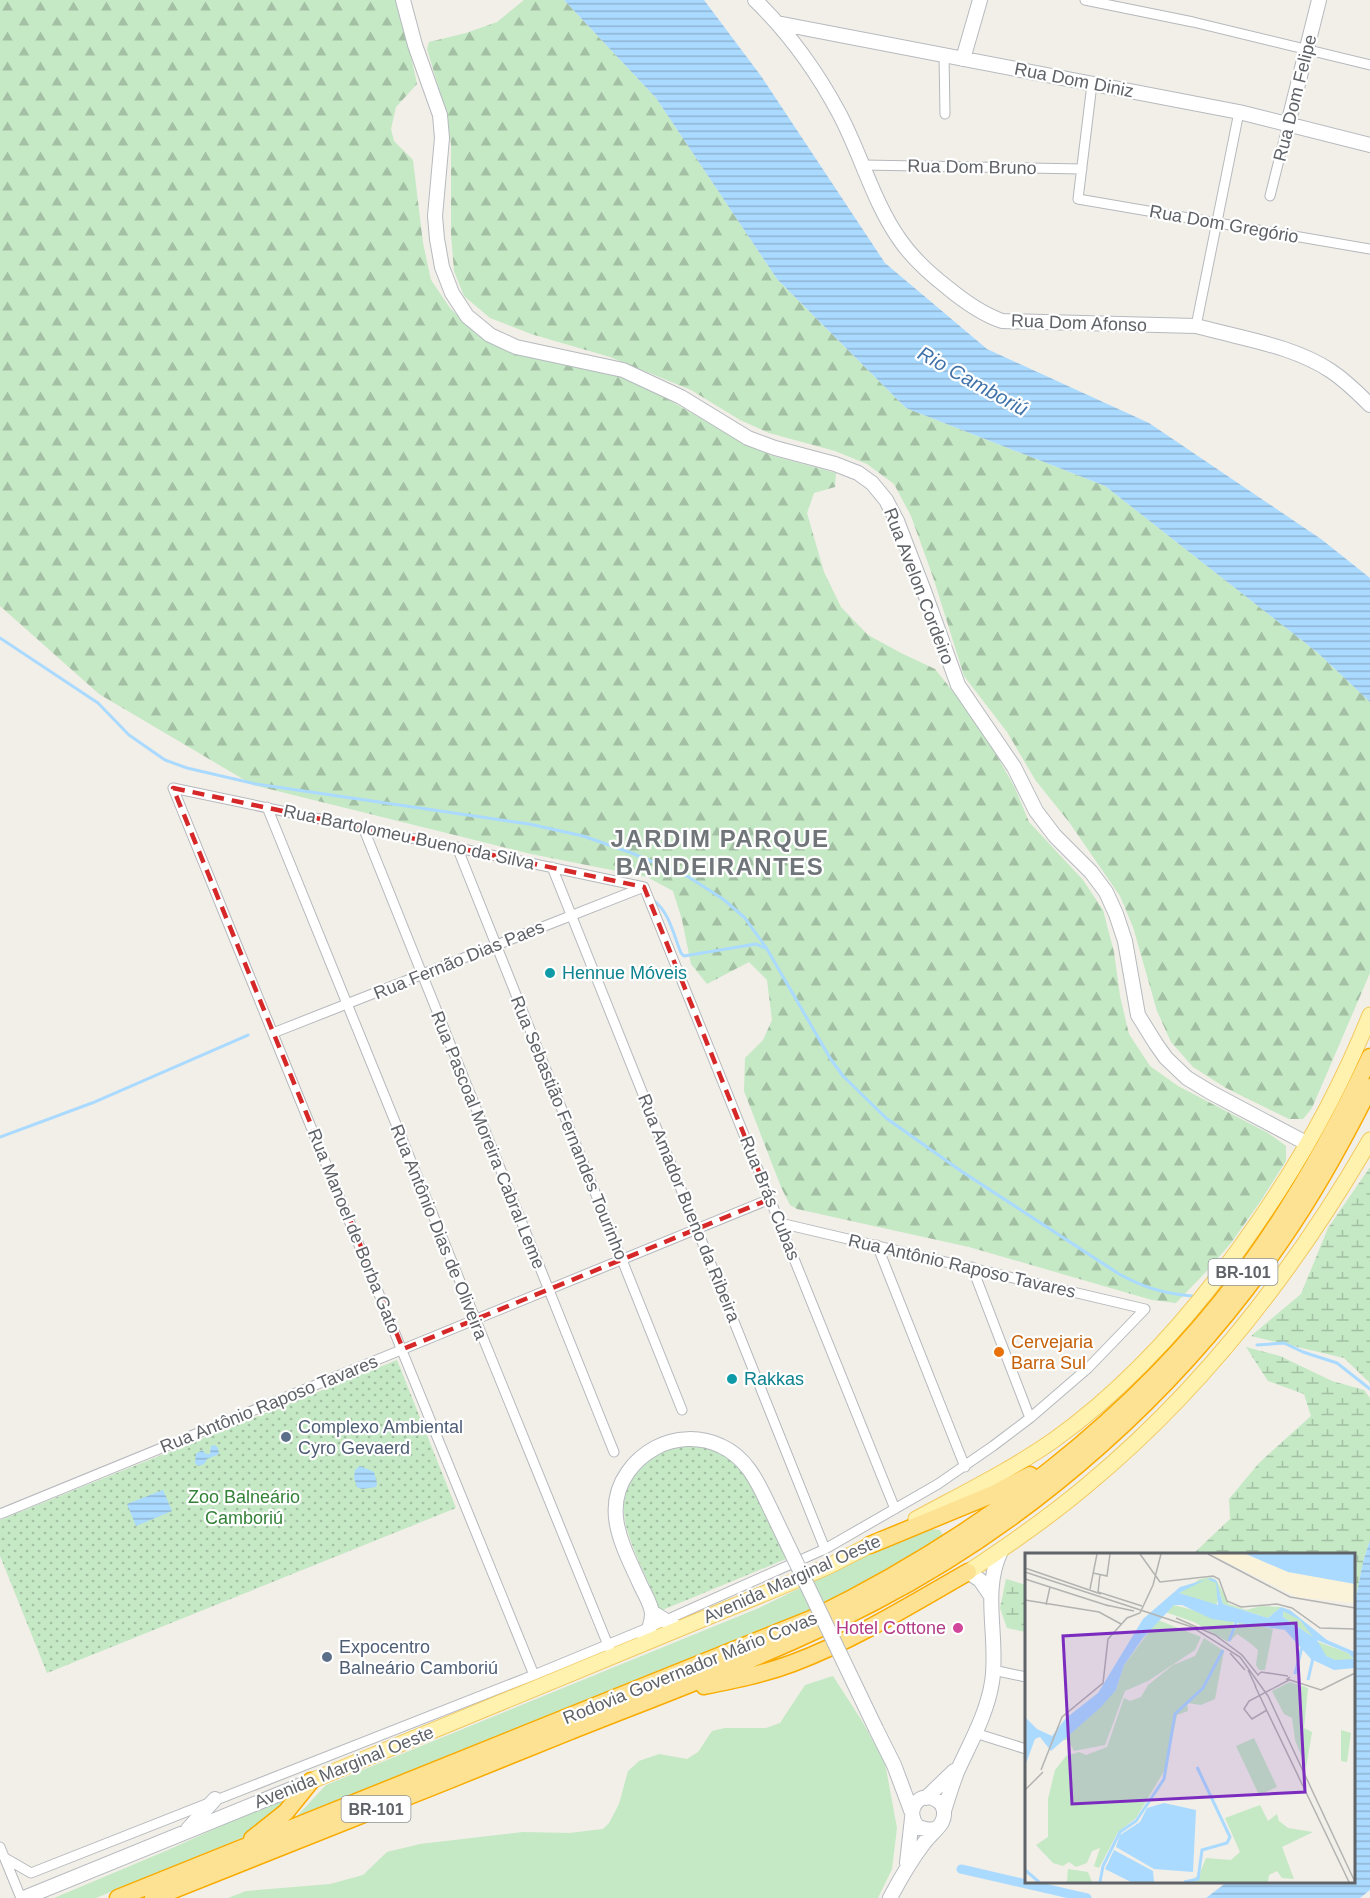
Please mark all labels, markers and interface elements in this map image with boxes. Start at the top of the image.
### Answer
street label: Rua Dom Felipe [1270,32,1320,164]
street label: Rua Dom Diniz [1013,59,1135,101]
street label: Rua Dom Bruno [907,156,1037,178]
street label: Rua Dom Gregório [1148,201,1300,247]
street label: Rua Dom Afonso [1011,311,1147,335]
water label: Rio Camboriú [914,342,1032,420]
street label: Rua Avelon Cordeiro [880,505,958,667]
street label: Rua Bartolomeu Bueno da Silva [282,801,537,874]
district label: JARDIM PARQUE BANDEIRANTES [610,825,830,880]
street label: Rua Fernão Dias Paes [371,917,547,1003]
place label: Hennue Móveis [562,963,687,983]
marker: Hennue Móveis [543,966,557,980]
street label: Rua Sebastião Fernandes Tourinho [507,993,631,1263]
street label: Rua Pascoal Moreira Cabral Leme [427,1008,549,1272]
street label: Rua Amador Bueno da Ribeira [634,1091,744,1326]
street label: Rua Antônio Dias de Oliveira [387,1122,492,1343]
street label: Rua Manoel de Borba Gato [304,1126,404,1336]
street label: Rua Brás Cubas [736,1133,804,1263]
street label: Rua Antônio Raposo Tavares [846,1230,1078,1302]
road number: BR-101 [1208,1259,1278,1285]
place label: Cervejaria Barra Sul [1011,1332,1094,1373]
marker: Cervejaria Barra Sul [992,1345,1006,1359]
street label: Rua Antônio Raposo Tavares [157,1351,381,1457]
place label: Rakkas [744,1369,804,1389]
marker: Rakkas [725,1372,739,1386]
place label: Complexo Ambiental Cyro Gevaerd [298,1417,463,1458]
marker: Complexo Ambiental Cyro Gevaerd [279,1430,293,1444]
park label: Zoo Balneário Camboriú [188,1487,300,1528]
street label: Avenida Marginal Oeste [700,1531,884,1627]
inset map [1025,1553,1355,1883]
street label: Rodovia Governador Mário Covas [560,1608,820,1728]
place label: Hotel Cottone [836,1618,946,1638]
marker: Hotel Cottone [951,1621,965,1635]
place label: Expocentro Balneário Camboriú [339,1637,498,1678]
marker: Expocentro Balneário Camboriú [320,1650,334,1664]
street label: Avenida Marginal Oeste [251,1722,437,1812]
road number: BR-101 [342,1796,410,1822]

